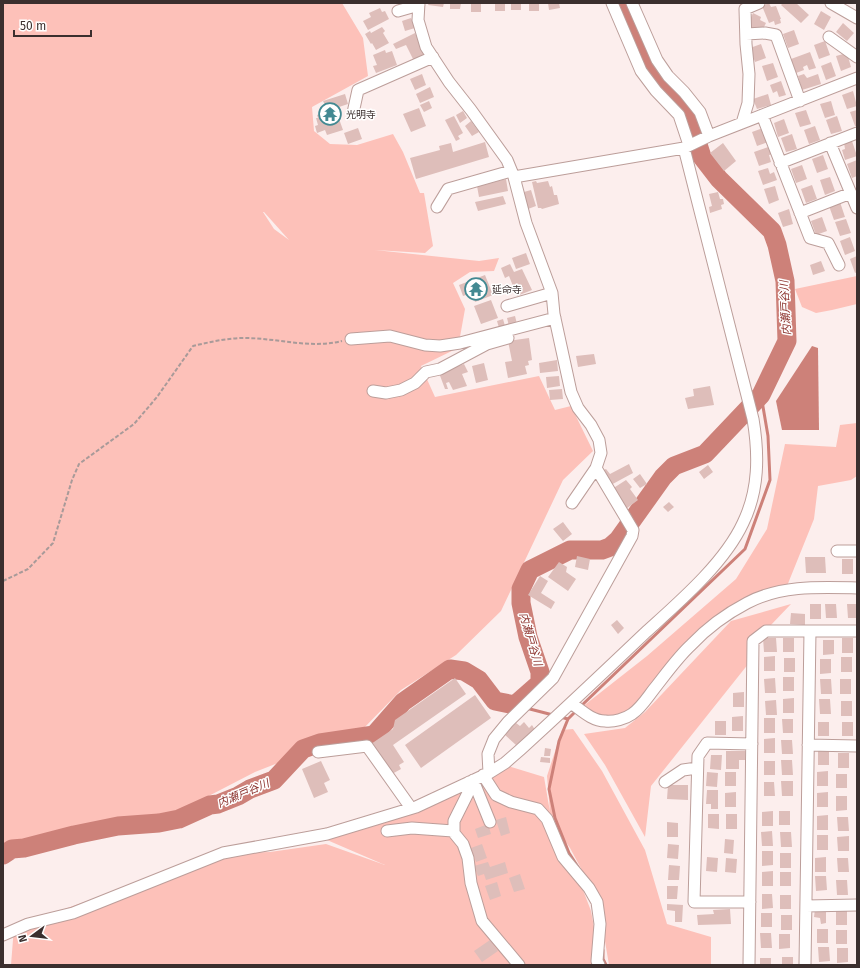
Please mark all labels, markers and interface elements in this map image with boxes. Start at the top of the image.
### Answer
scale bar [14,12,91,38]
text: 50 m [20,19,46,33]
temple icon: 光明寺 [317,101,343,127]
place label: 光明寺 [346,109,376,121]
temple icon: 延命寺 [463,276,489,302]
water label: 内瀬戸谷川 [778,279,793,336]
place label: 延命寺 [492,284,522,296]
water label: 内瀬戸谷川 [517,611,545,668]
water label: 内瀬戸谷川 [215,776,272,810]
north arrow [12,916,52,956]
text: N [16,933,30,944]

